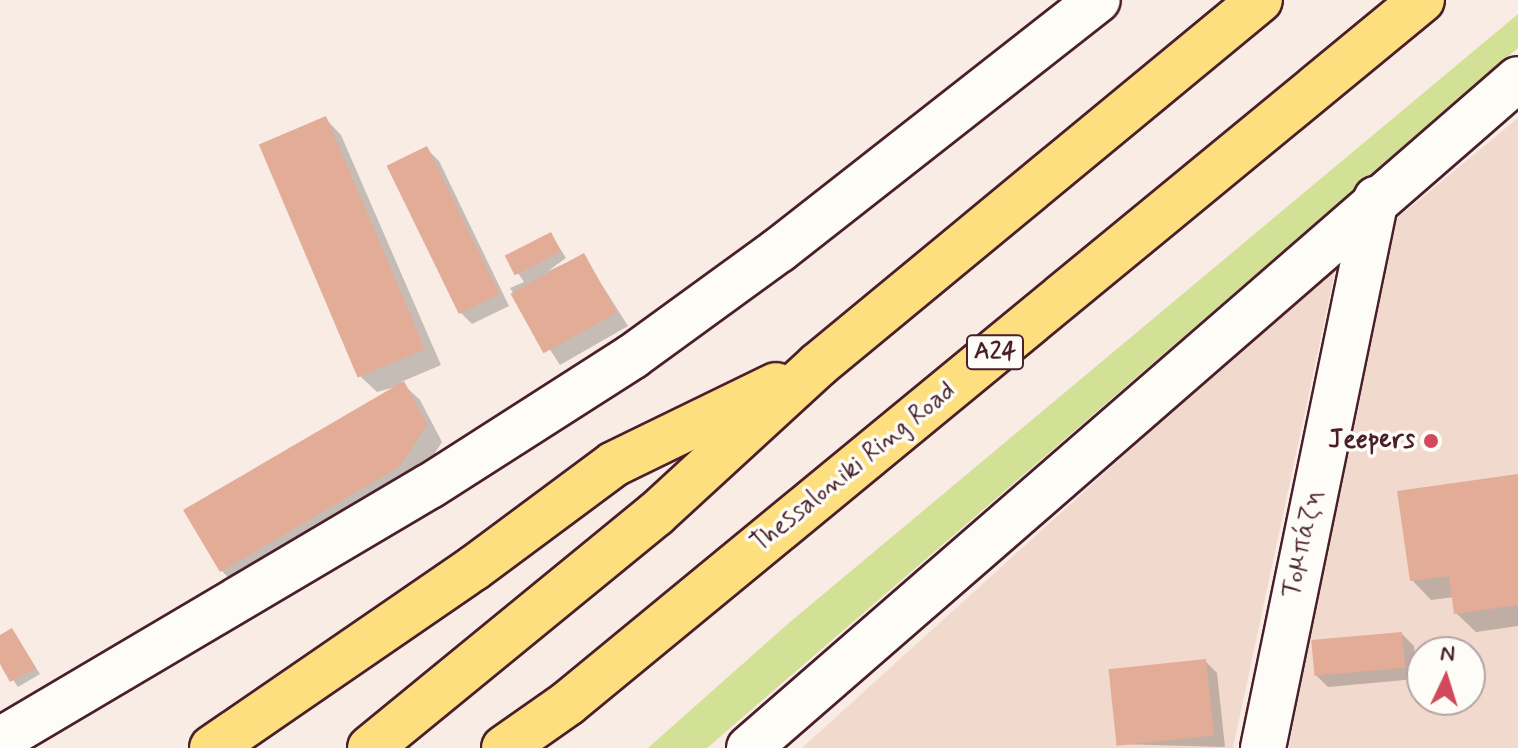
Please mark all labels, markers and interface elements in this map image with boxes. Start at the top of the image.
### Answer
road number: Α24 [965,332,1025,372]
street label: Thessaloniki Ring Road [747,377,961,559]
place label: Jeepers [1328,425,1415,457]
marker: Jeepers [1422,432,1440,450]
street label: Τομπάζη [1276,487,1330,601]
north arrow [1406,636,1486,716]
text: N [1439,640,1456,669]

